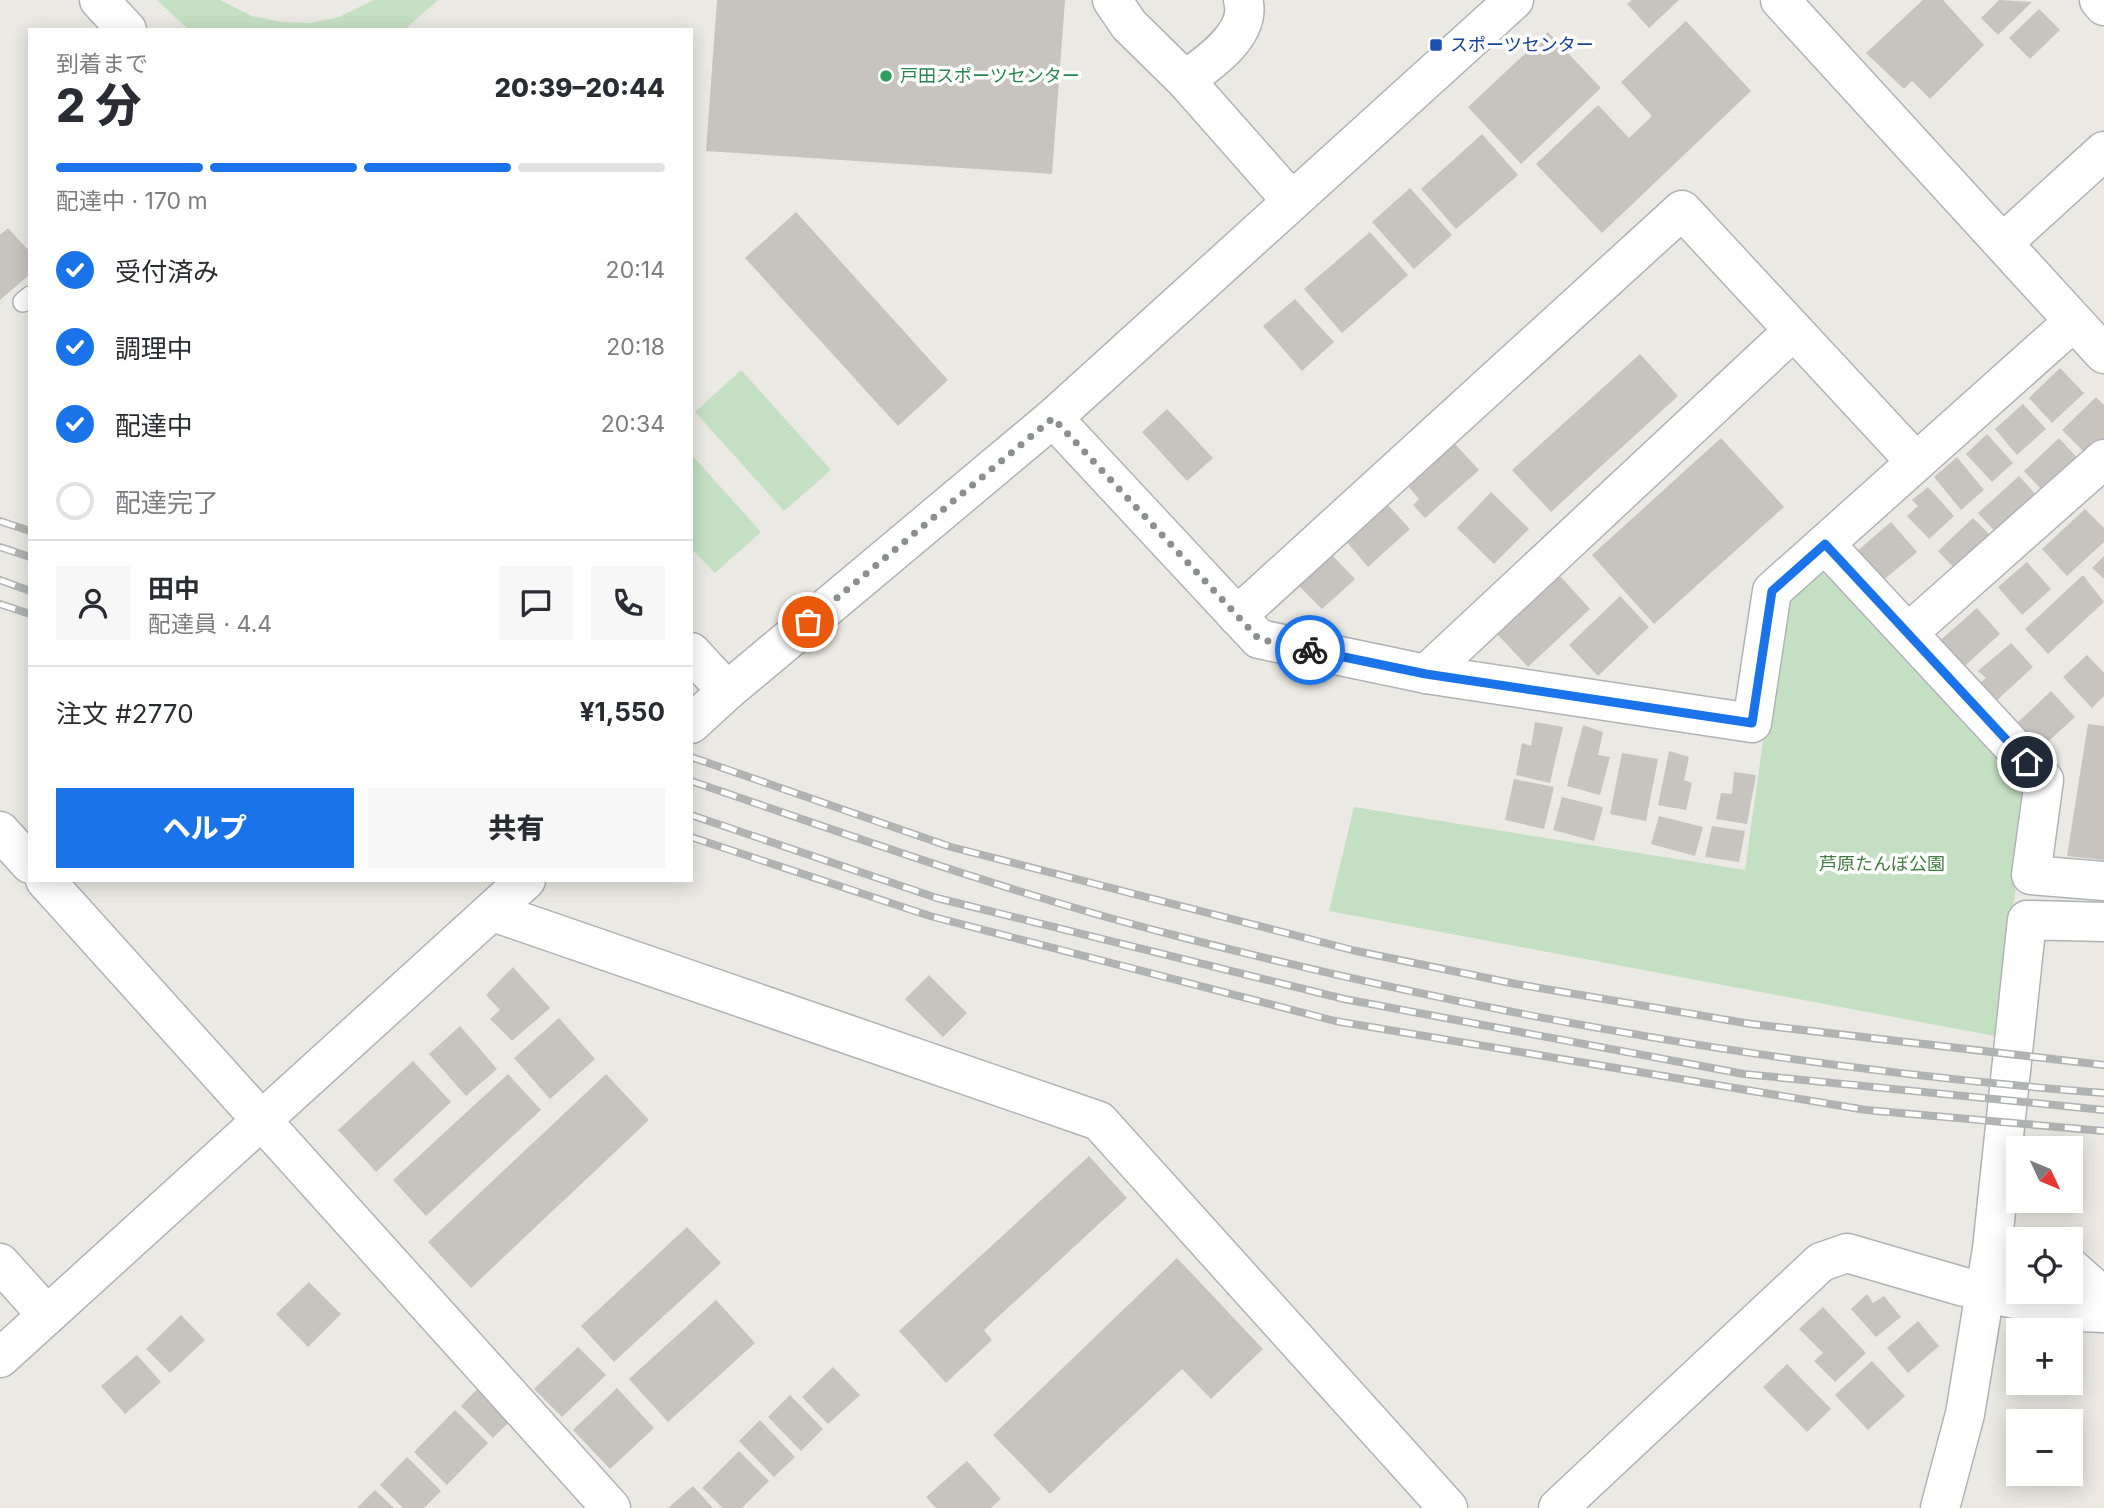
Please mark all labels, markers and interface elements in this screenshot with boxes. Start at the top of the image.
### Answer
place label: スポーツセンター [1450,34,1594,55]
marker: スポーツセンター [1428,37,1444,53]
text: 到着まで [56,50,148,78]
place label: 戸田スポーツセンター [900,65,1080,86]
marker: 戸田スポーツセンター [878,68,894,84]
text: 20:39–20:44 [494,72,665,103]
text: 2 分 [56,77,141,133]
text: 配達中 · 170 m [56,187,208,215]
icon: check [56,251,94,289]
text: 受付済み [115,256,219,287]
text: 20:14 [606,256,665,284]
icon: check [56,328,94,366]
text: 調理中 [115,333,193,364]
text: 20:18 [606,333,665,361]
icon: check [56,405,94,443]
text: 配達中 [115,410,193,441]
text: 20:34 [601,410,665,438]
text: 配達完了 [115,487,219,518]
button: person [56,566,130,640]
button: chat [499,566,573,640]
button: phone [591,566,665,640]
text: 田中 [148,573,200,604]
pin [778,592,838,652]
icon: bag [789,603,827,641]
text: 配達員 · 4.4 [148,610,272,638]
courier [1275,615,1345,685]
icon: bike [1291,631,1329,669]
text: ¥1,550 [580,696,665,727]
text: 注文 #2770 [56,698,194,729]
pin [1997,732,2057,792]
icon: home [2008,743,2046,781]
button: ヘルプ [56,788,354,868]
button: 共有 [368,788,665,868]
park label: 芦原たんぼ公園 [1819,853,1945,874]
north arrow [2006,1136,2082,1213]
map controls [2006,1136,2083,1486]
button: locate [2006,1227,2083,1304]
button: + [2006,1318,2083,1395]
button: − [2006,1409,2083,1486]

